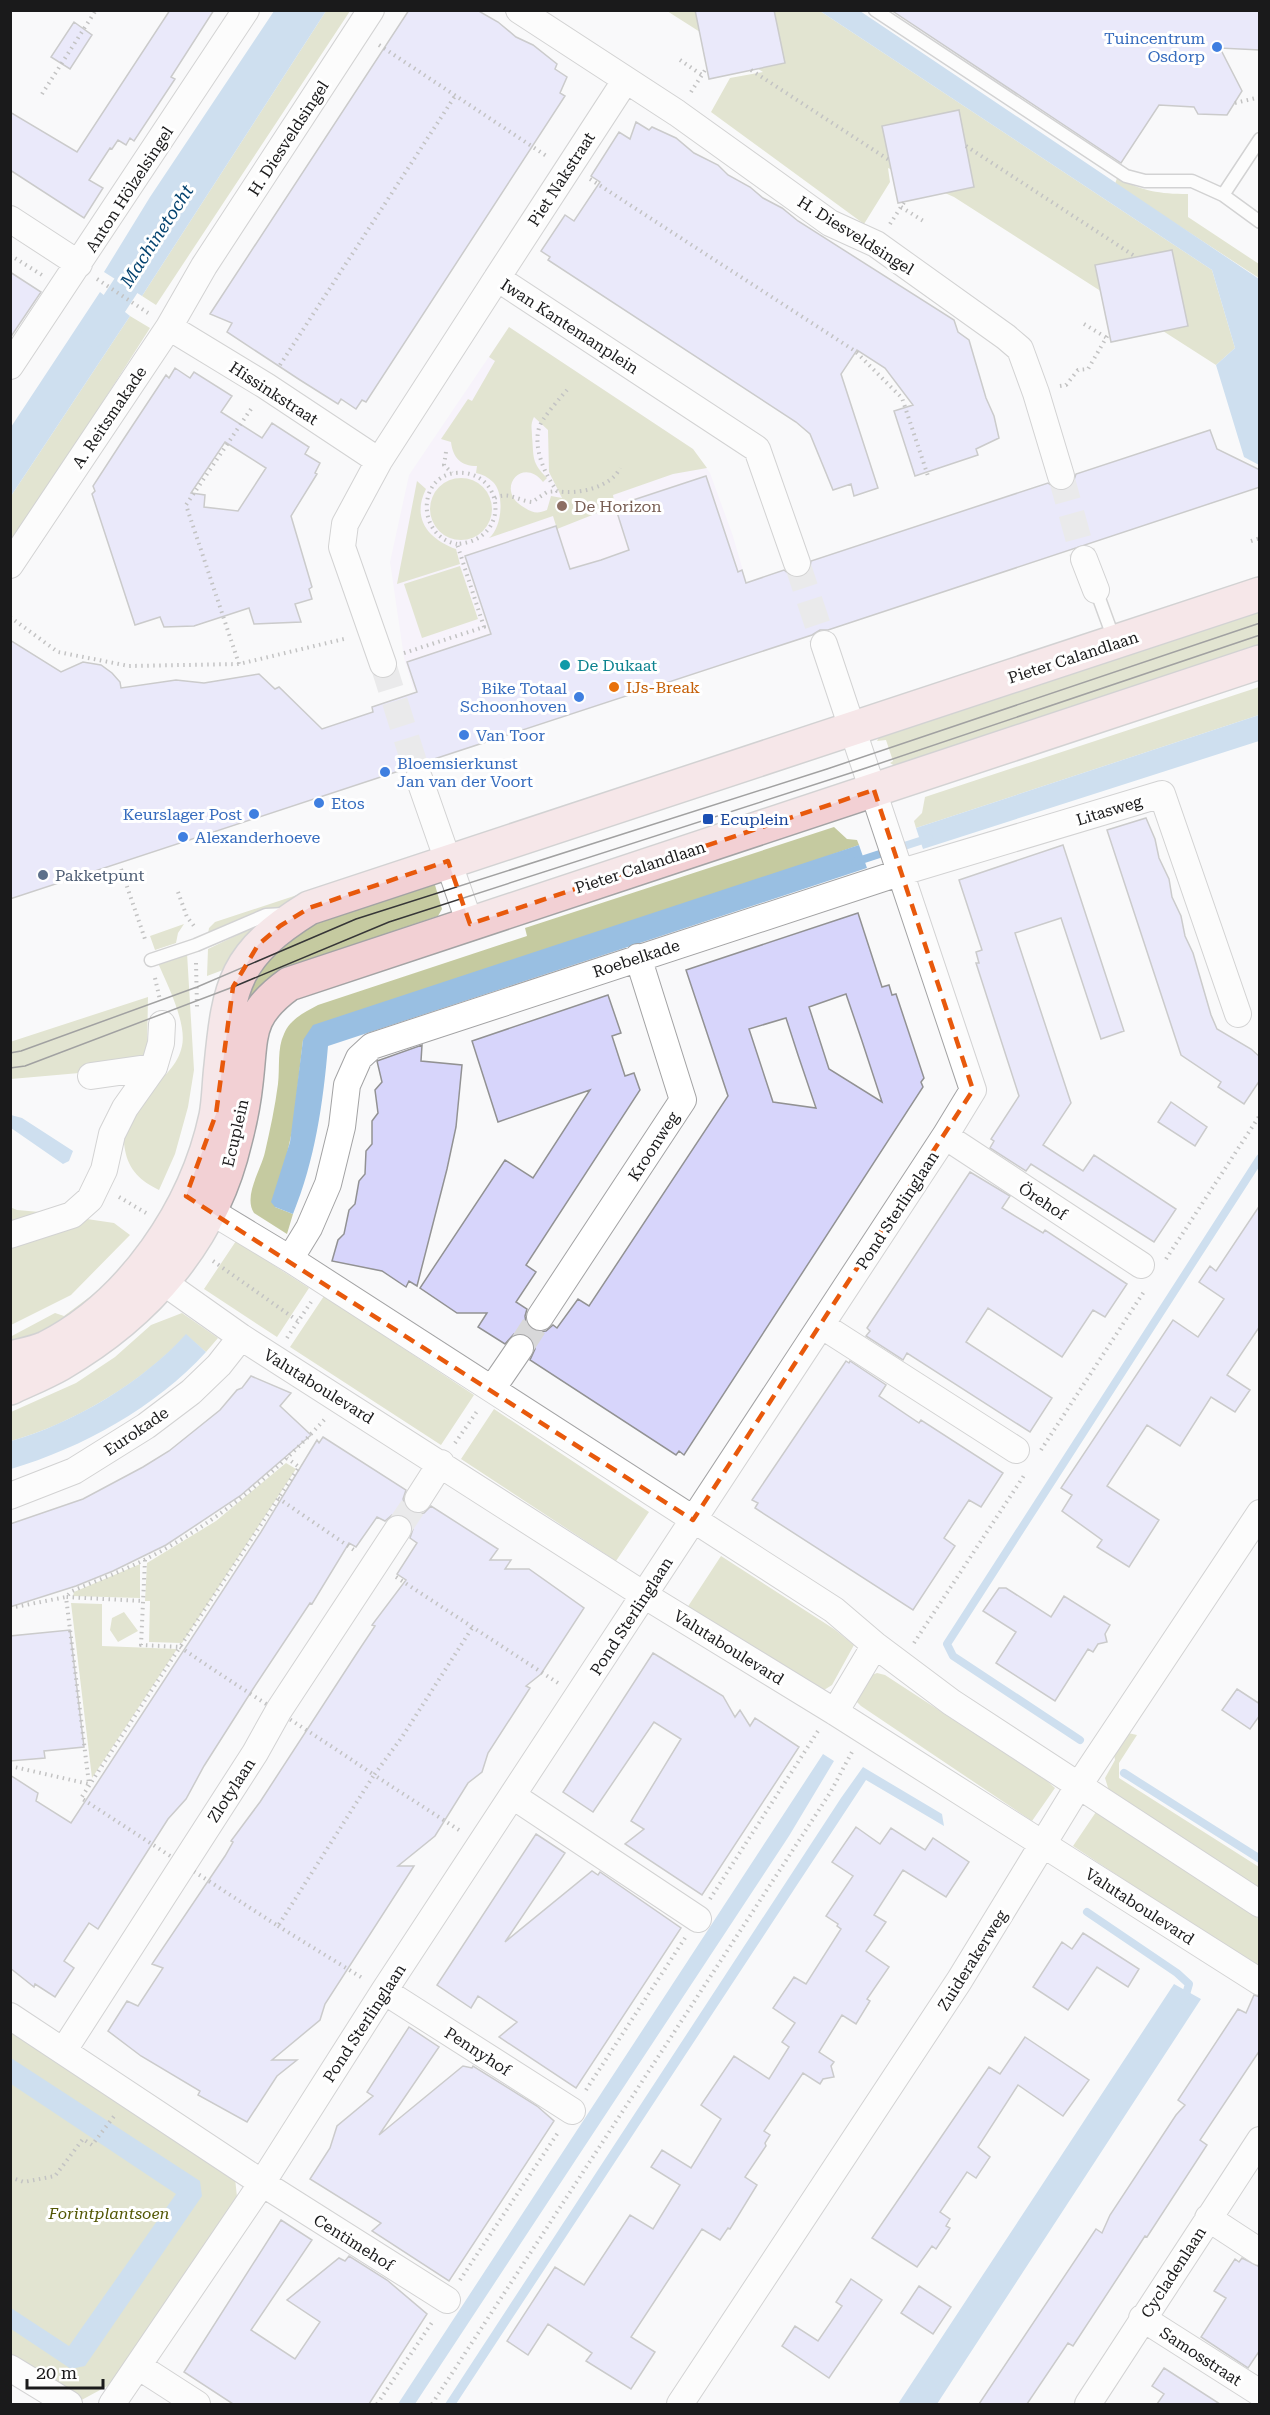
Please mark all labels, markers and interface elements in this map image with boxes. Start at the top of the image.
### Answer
place label: Tuincentrum Osdorp [1104,29,1205,66]
marker: Tuincentrum Osdorp [1210,40,1224,54]
street label: H. Diesveldsingel [244,77,333,199]
street label: Anton Hölzelsingel [82,123,177,256]
street label: Piet Nakstraat [524,129,599,230]
water label: Machinetocht [115,180,198,292]
street label: H. Diesveldsingel [794,192,917,279]
street label: Iwan Kantemanplein [497,275,642,378]
street label: Hissinkstraat [226,358,322,429]
street label: A. Reitsmakade [68,363,151,472]
place label: De Horizon [574,497,662,516]
marker: De Horizon [555,499,569,513]
street label: Pieter Calandlaan [1005,627,1141,688]
place label: De Dukaat [577,656,657,675]
marker: De Dukaat [558,658,572,672]
place label: IJs-Break [626,678,700,697]
place label: Bike Totaal Schoonhoven [460,679,567,716]
marker: IJs-Break [607,680,621,694]
marker: Bike Totaal Schoonhoven [572,690,586,704]
place label: Van Toor [476,726,545,745]
marker: Van Toor [457,728,471,742]
place label: Bloemsierkunst Jan van der Voort [397,754,533,791]
marker: Bloemsierkunst Jan van der Voort [378,765,392,779]
street label: Litasweg [1074,791,1145,829]
place label: Etos [331,794,365,813]
marker: Etos [312,796,326,810]
place label: Keurslager Post [123,805,242,824]
marker: Keurslager Post [247,807,261,821]
place label: Ecuplein [720,810,789,829]
marker: Ecuplein [701,812,715,826]
place label: Alexanderhoeve [195,828,321,847]
marker: Alexanderhoeve [176,830,190,844]
street label: Pieter Calandlaan [572,837,708,898]
place label: Pakketpunt [55,866,144,885]
marker: Pakketpunt [36,868,50,882]
street label: Roebelkade [590,935,682,981]
street label: Ecuplein [218,1097,252,1169]
street label: Kroonweg [624,1107,683,1184]
street label: Pond Sterlinglaan [852,1147,943,1273]
street label: Örehof [1015,1179,1071,1225]
street label: Valutaboulevard [260,1345,377,1428]
street label: Eurokade [100,1403,172,1460]
street label: Pond Sterlinglaan [586,1553,677,1679]
street label: Valutaboulevard [670,1606,787,1689]
street label: Zlotylaan [204,1755,259,1826]
street label: Valutaboulevard [1082,1864,1198,1949]
street label: Zuiderakerweg [934,1906,1011,2014]
street label: Pond Sterlinglaan [319,1960,410,2086]
street label: Pennyhof [441,2023,515,2080]
park label: Forintplantsoen [48,2204,170,2223]
street label: Centimehof [310,2210,398,2275]
street label: Cycladenlaan [1137,2223,1210,2321]
street label: Samosstraat [1156,2323,1245,2390]
scale bar [27,2352,104,2390]
text: 20 m [36,2362,77,2383]

